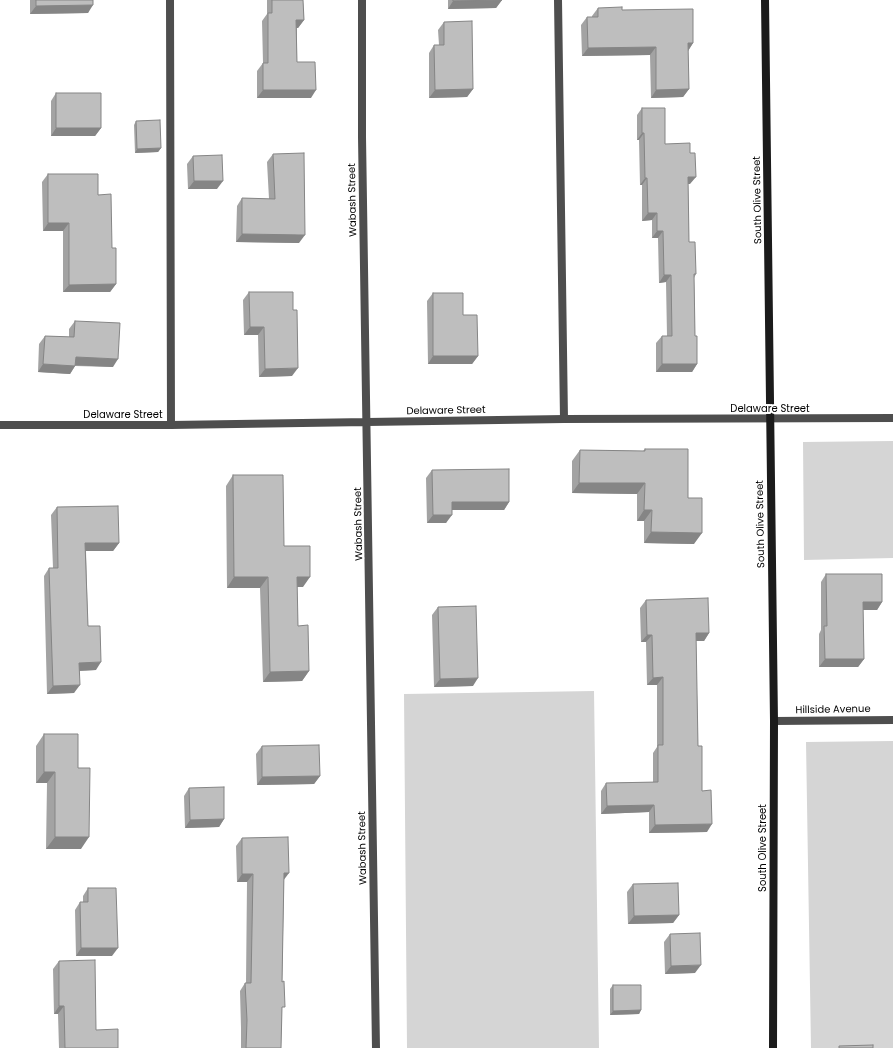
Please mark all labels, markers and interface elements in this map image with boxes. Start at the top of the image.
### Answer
street label: South Olive Street [751,156,765,244]
street label: Wabash Street [346,163,360,237]
street label: Delaware Street [730,403,810,415]
street label: Delaware Street [406,404,486,418]
street label: Delaware Street [83,409,163,421]
street label: South Olive Street [754,480,768,568]
street label: Wabash Street [352,487,366,561]
street label: Hillside Avenue [795,703,871,717]
street label: South Olive Street [757,804,769,892]
street label: Wabash Street [356,811,370,885]

